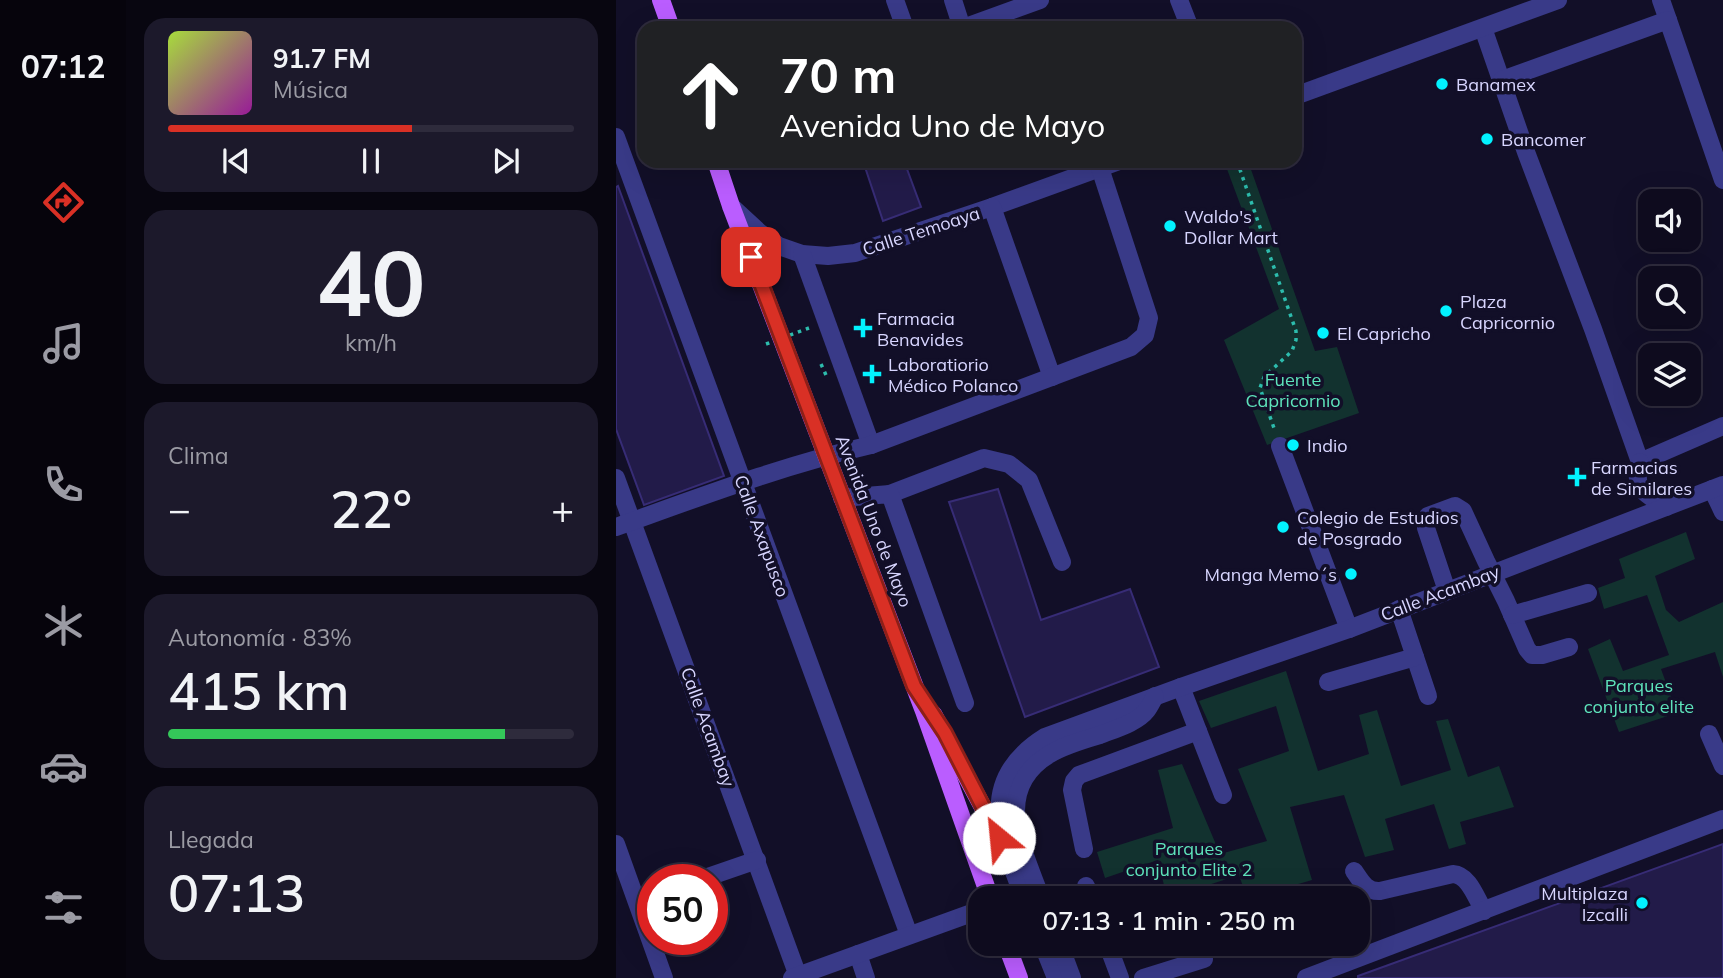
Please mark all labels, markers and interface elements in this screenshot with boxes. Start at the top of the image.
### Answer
text: 91.7 FM [273,42,371,75]
text: 70 m [780,44,896,105]
text: 07:12 [21,46,105,86]
icon: ahead [665,49,756,140]
place label: Banamex [1456,73,1536,96]
text: Música [273,75,348,104]
marker: Banamex [1434,76,1450,92]
text: Avenida Uno de Mayo [780,105,1105,145]
place label: Bancomer [1501,128,1586,151]
marker: Bancomer [1479,131,1495,147]
icon: previous [217,142,255,180]
icon: pause [352,142,390,180]
icon: next [487,142,525,180]
icon: directions [39,178,88,227]
map controls [1638,189,1701,406]
button: sound [1638,189,1701,252]
street label: Calle Temoaya [859,201,983,261]
place label: Waldo's Dollar Mart [1184,205,1278,249]
marker: Waldo's Dollar Mart [1162,218,1178,234]
text: 40 [316,225,426,339]
pin [721,227,781,287]
icon: arrive [732,238,770,276]
button: search [1638,266,1701,329]
place label: Plaza Capricornio [1460,290,1555,334]
marker: Plaza Capricornio [1438,303,1454,319]
place label: Farmacia Benavides [877,307,964,351]
icon: music [39,319,88,368]
marker: Farmacia Benavides [855,320,871,336]
place label: El Capricho [1337,322,1431,345]
marker: El Capricho [1315,325,1331,341]
text: km/h [345,328,397,357]
button: layers [1638,343,1701,406]
place label: Laboratiorio Médico Polanco [888,353,1018,397]
marker: Laboratiorio Médico Polanco [862,364,882,384]
park label: Fuente Capricornio [1245,368,1341,412]
street label: Avenida Uno de Mayo [830,431,918,611]
place label: Indio [1307,434,1348,457]
marker: Indio [1285,437,1301,453]
text: Clima [168,441,229,470]
place label: Farmacias de Similares [1591,456,1692,500]
icon: phone [39,460,88,509]
marker: Farmacias de Similares [1569,469,1585,485]
street label: Calle Axapusco [729,472,795,600]
text: 22° [330,476,412,541]
text: − [168,485,191,533]
text: + [551,485,574,533]
place label: Colegio de Estudios de Posgrado [1297,506,1459,550]
marker: Colegio de Estudios de Posgrado [1275,519,1291,535]
street label: Calle Acambay [1377,560,1503,626]
place label: Manga Memo´s [1205,563,1337,586]
marker: Manga Memo´s [1343,566,1359,582]
icon: climate [39,601,88,650]
text: Autonomía · 83% [168,623,352,652]
text: 415 km [168,658,349,723]
street label: Calle Acambay [676,664,740,790]
park label: Parques conjunto elite [1584,674,1694,718]
icon: car [39,742,88,791]
position arrow [962,801,1036,875]
text: Llegada [168,825,254,854]
park label: Parques conjunto Elite 2 [1126,837,1252,881]
text: 07:13 [168,860,305,925]
speed limit sign: 50 [637,864,728,955]
place label: Multiplaza Izcalli [1541,882,1628,926]
icon: filters [39,883,88,932]
marker: Multiplaza Izcalli [1634,895,1650,911]
text: 07:13 · 1 min · 250 m [1042,904,1296,937]

